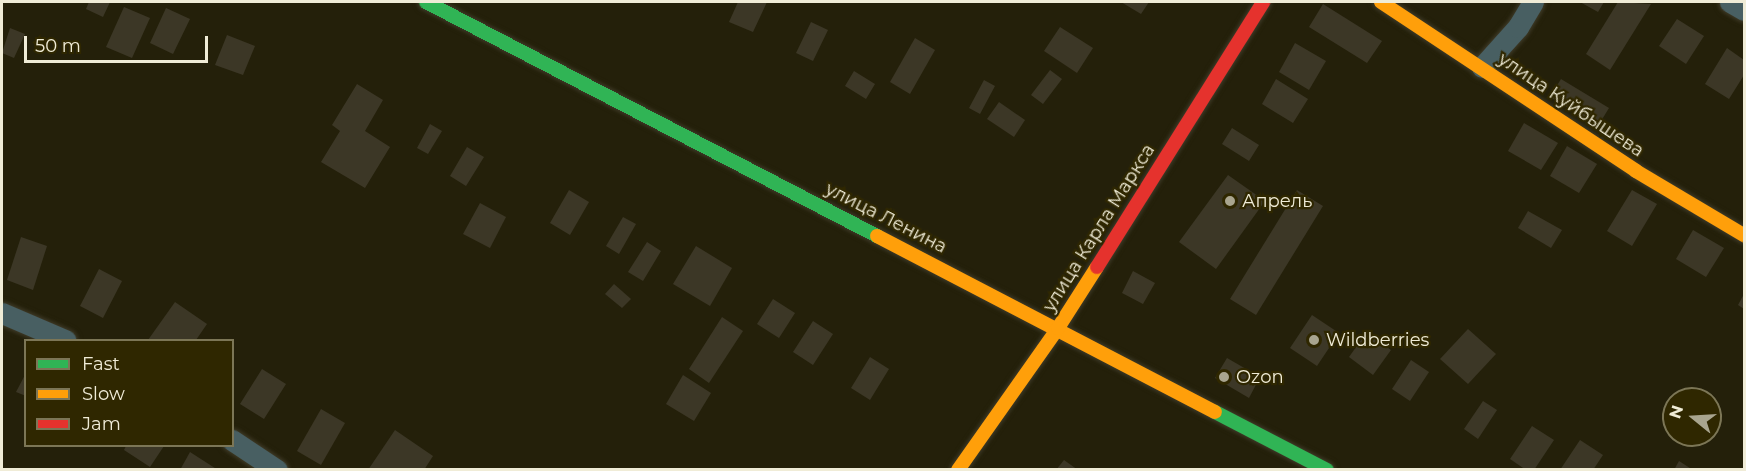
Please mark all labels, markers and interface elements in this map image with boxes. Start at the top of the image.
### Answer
scale bar [27,24,212,62]
text: 50 m [35,35,81,57]
street label: улица Куйбышева [1494,48,1648,162]
street label: улица Карла Маркса [1039,140,1159,316]
street label: улица Ленина [822,178,950,258]
place label: Апрель [1242,190,1312,212]
marker: Апрель [1223,194,1237,208]
place label: Wildberries [1326,329,1429,351]
marker: Wildberries [1307,333,1321,347]
legend [24,339,234,447]
text: Fast [82,353,120,375]
place label: Ozon [1236,366,1284,388]
marker: Ozon [1217,370,1231,384]
text: Slow [82,383,125,405]
north arrow [1662,387,1722,447]
text: N [1665,403,1687,421]
text: Jam [82,413,121,435]

